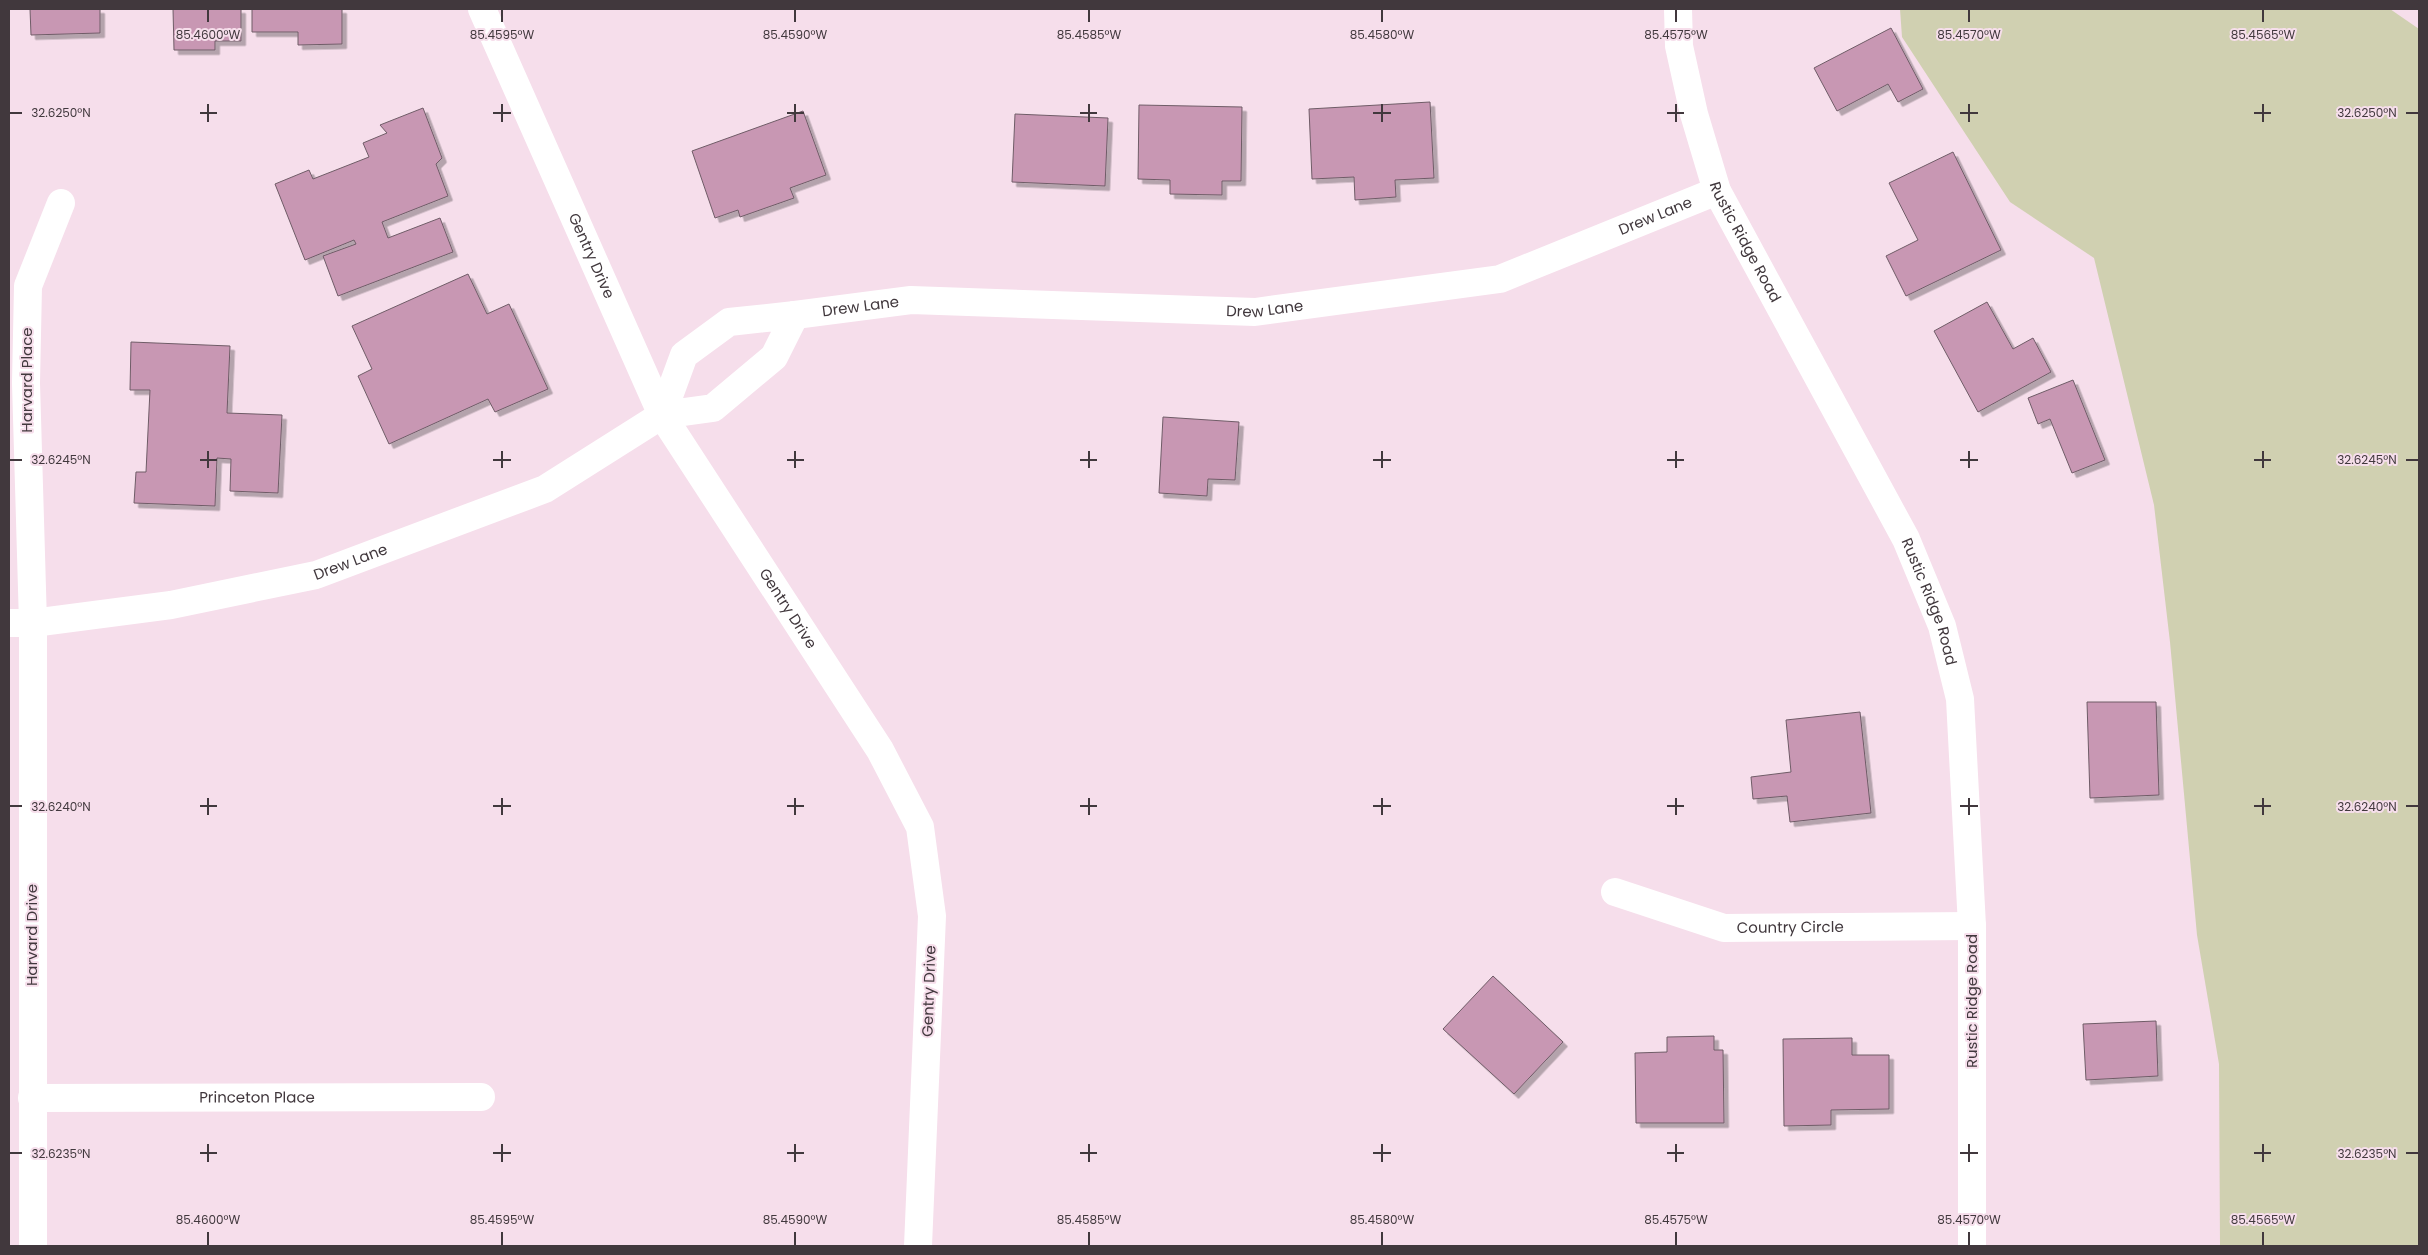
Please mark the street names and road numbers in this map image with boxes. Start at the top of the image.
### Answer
street label: Rustic Ridge Road [1705,179,1786,306]
street label: Drew Lane [1615,191,1695,240]
street label: Gentry Drive [564,209,620,302]
street label: Drew Lane [821,291,900,321]
street label: Drew Lane [1226,295,1304,322]
street label: Harvard Place [16,327,37,433]
street label: Rustic Ridge Road [1897,535,1962,667]
street label: Drew Lane [310,538,390,585]
street label: Gentry Drive [755,564,822,652]
street label: Harvard Drive [21,884,42,986]
street label: Country Circle [1737,916,1844,938]
street label: Rustic Ridge Road [1961,934,1982,1068]
street label: Gentry Drive [916,945,941,1037]
street label: Princeton Place [199,1086,315,1108]

